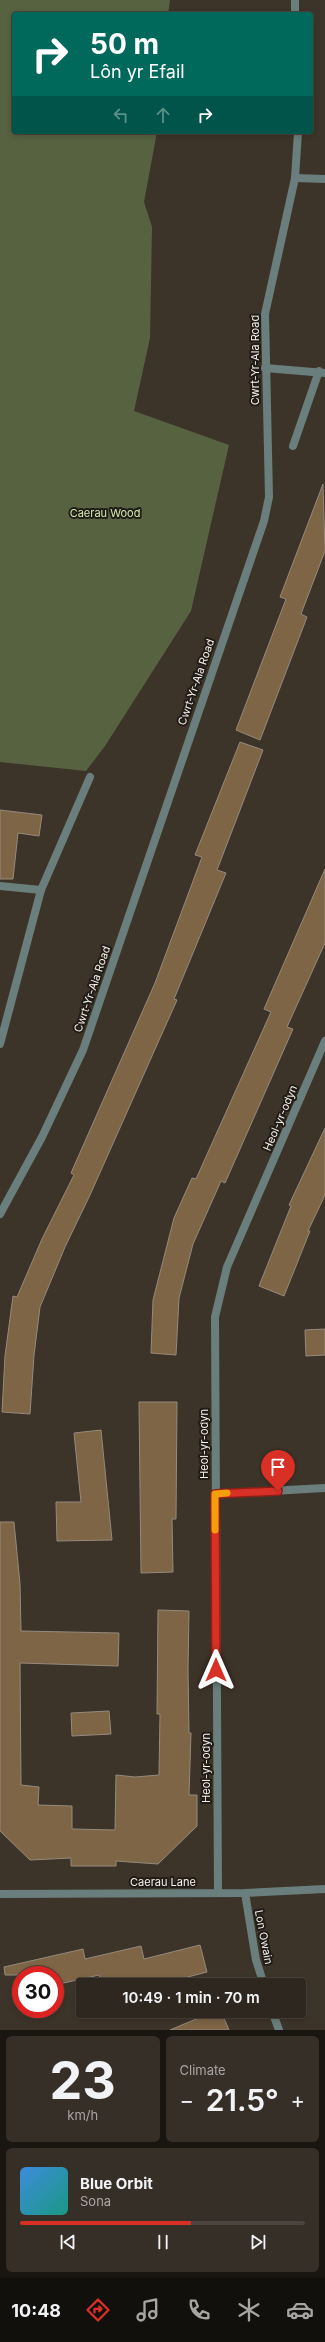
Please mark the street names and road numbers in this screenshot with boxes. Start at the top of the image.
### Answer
street label: Cwrt-Yr-Ala Road [248,315,262,405]
street label: Cwrt-Yr-Ala Road [175,637,217,727]
street label: Cwrt-Yr-Ala Road [71,944,113,1034]
street label: Heol-yr-odyn [260,1083,300,1153]
street label: Heol-yr-odyn [197,1409,211,1479]
street label: Heol-yr-odyn [199,1733,213,1803]
street label: Caerau Lane [130,1875,196,1889]
street label: Lon Owain [252,1909,276,1965]

